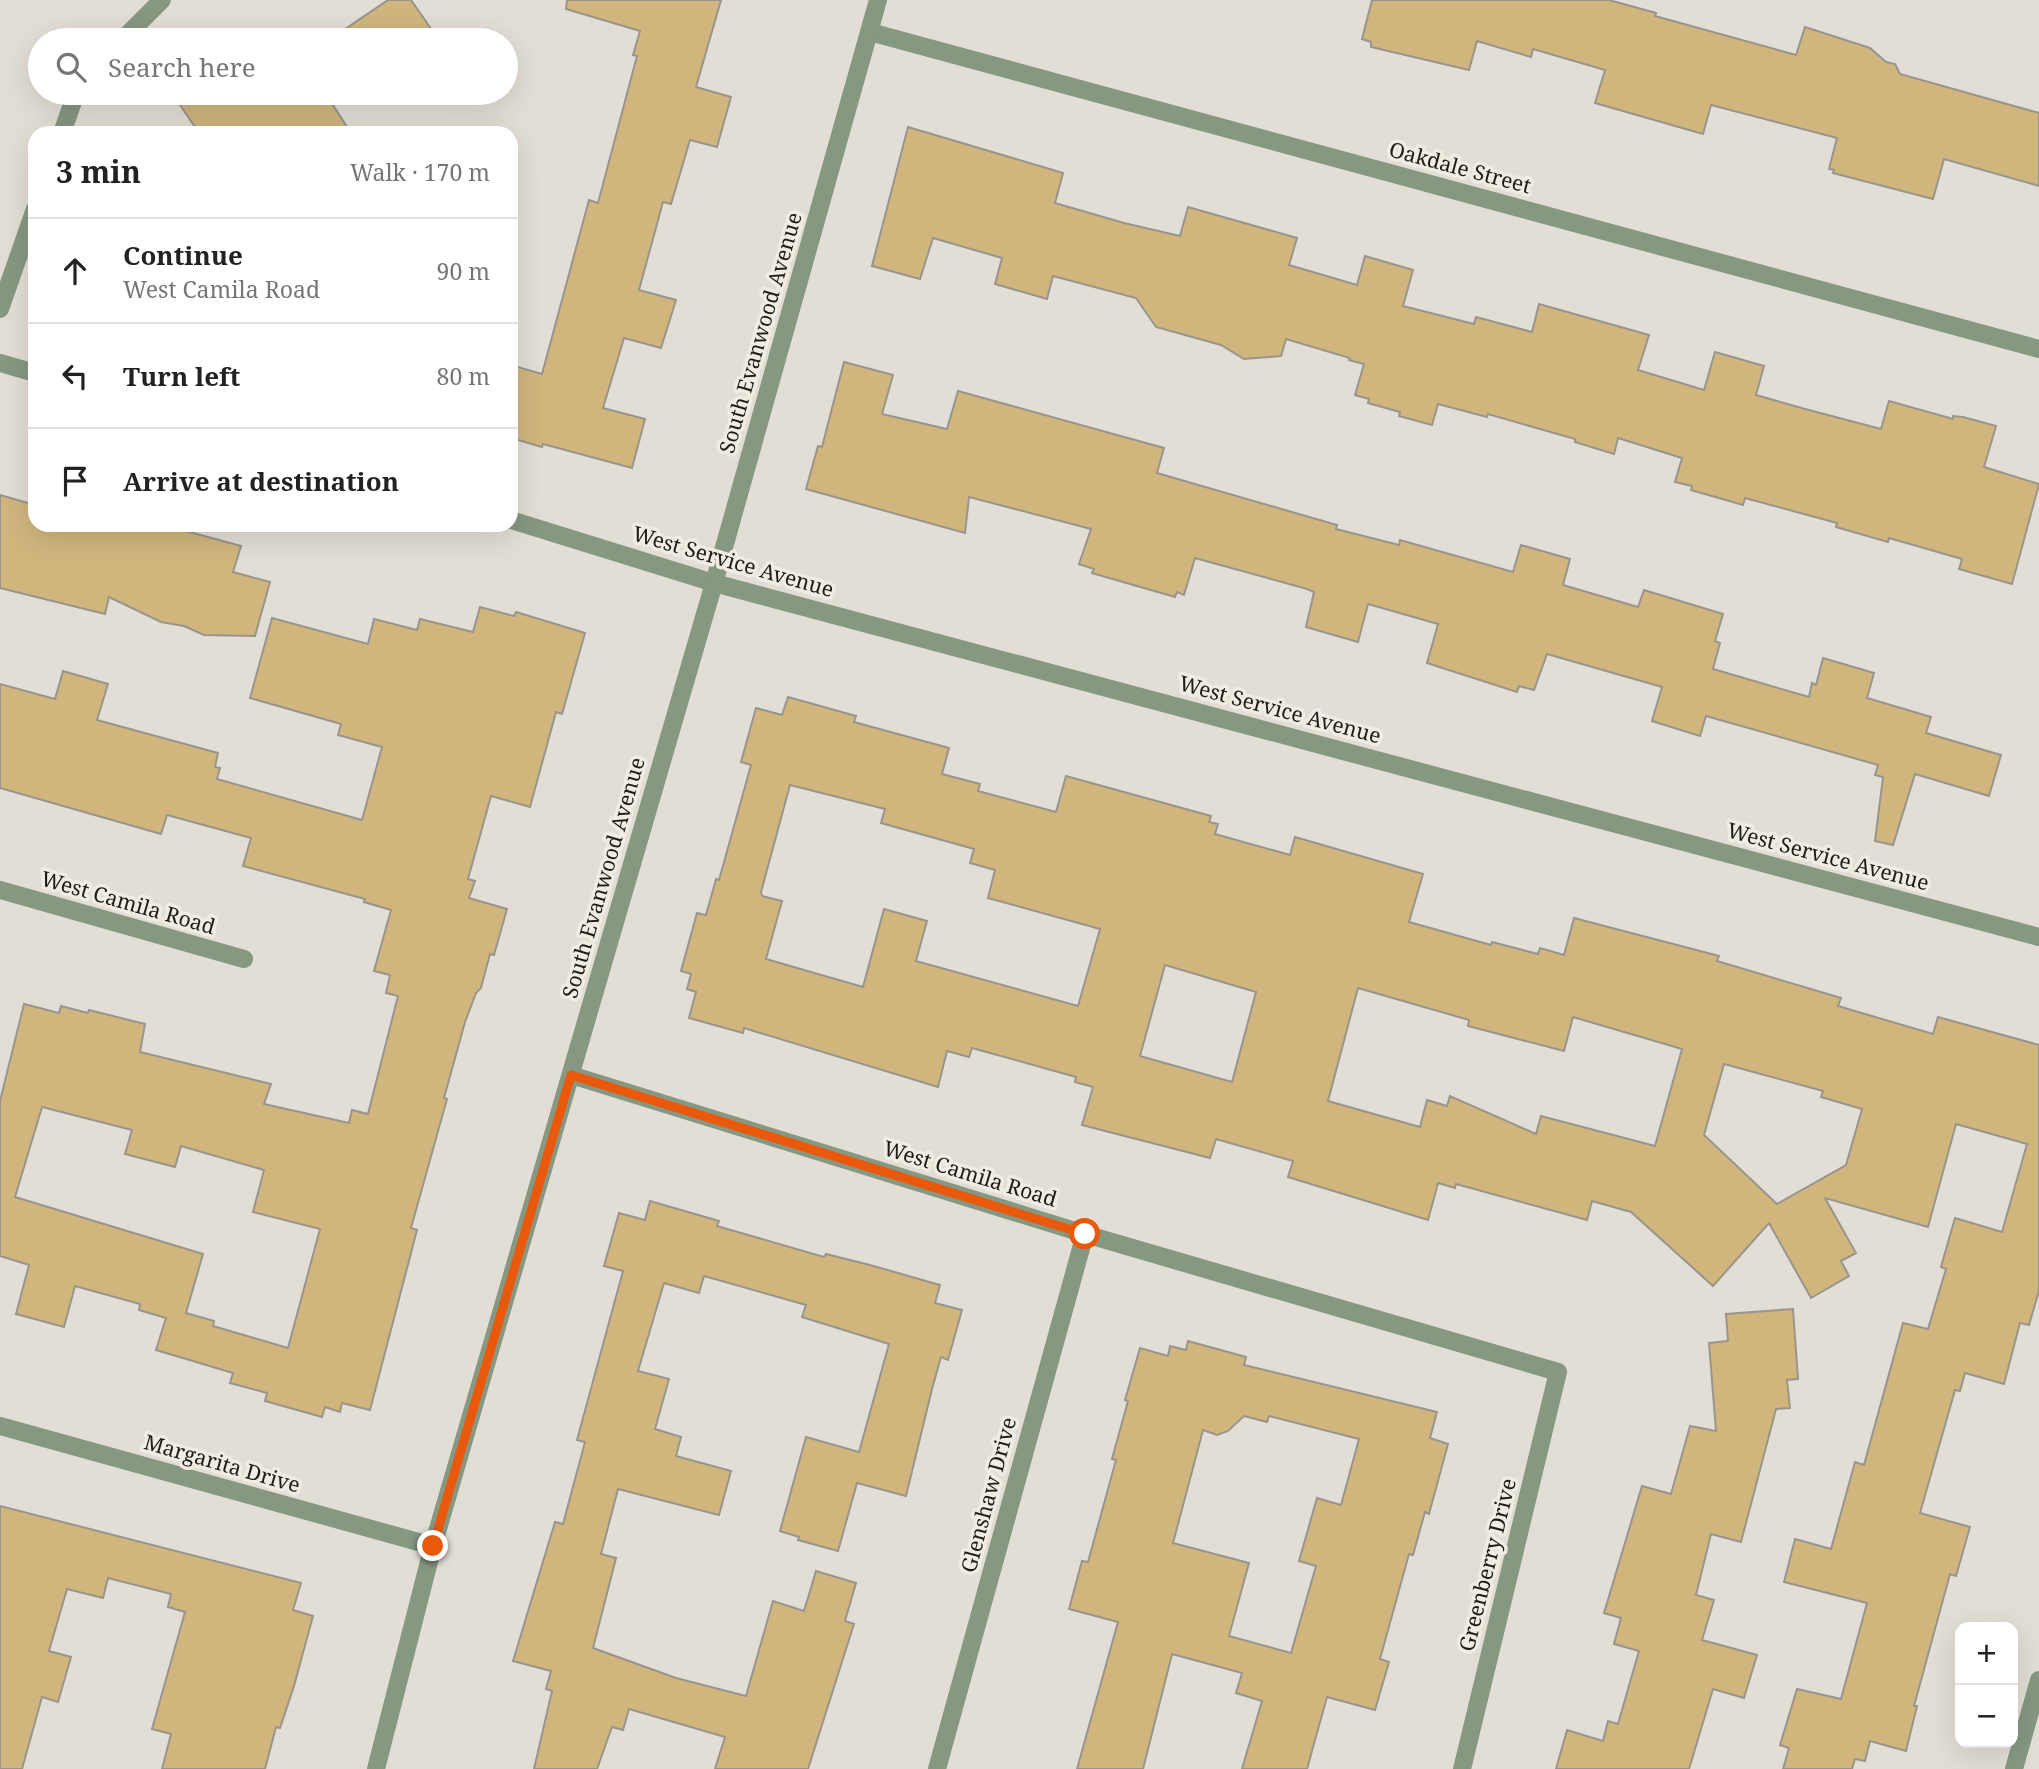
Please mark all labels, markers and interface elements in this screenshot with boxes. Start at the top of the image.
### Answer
search box [28,28,518,105]
icon: search [52,48,90,86]
text: Search here [108,49,256,85]
street label: Oakdale Street [1386,135,1534,199]
text: 3 min [56,151,141,192]
text: Walk · 170 m [350,156,490,188]
street label: South Evanwood Avenue [712,209,808,456]
text: Continue [123,237,243,273]
icon: ahead [56,252,94,290]
text: 90 m [437,255,490,287]
text: West Camila Road [123,273,320,305]
icon: left [56,357,94,395]
text: Turn left [123,358,240,394]
text: 80 m [437,360,490,392]
icon: arrive [56,462,94,500]
text: Arrive at destination [123,463,399,499]
street label: West Service Avenue [630,519,837,603]
street label: West Service Avenue [1176,669,1384,749]
street label: South Evanwood Avenue [555,754,651,1001]
street label: West Service Avenue [1724,816,1932,896]
street label: West Camila Road [38,864,219,940]
street label: West Camila Road [880,1133,1061,1213]
route start [1069,1218,1100,1249]
street label: Glenshaw Drive [954,1414,1022,1576]
street label: Margarita Drive [141,1427,304,1499]
street label: Greenberry Drive [1452,1475,1522,1654]
route end [417,1530,448,1561]
map controls [1955,1622,2018,1748]
button: + [1955,1622,2018,1685]
button: − [1955,1685,2018,1748]

